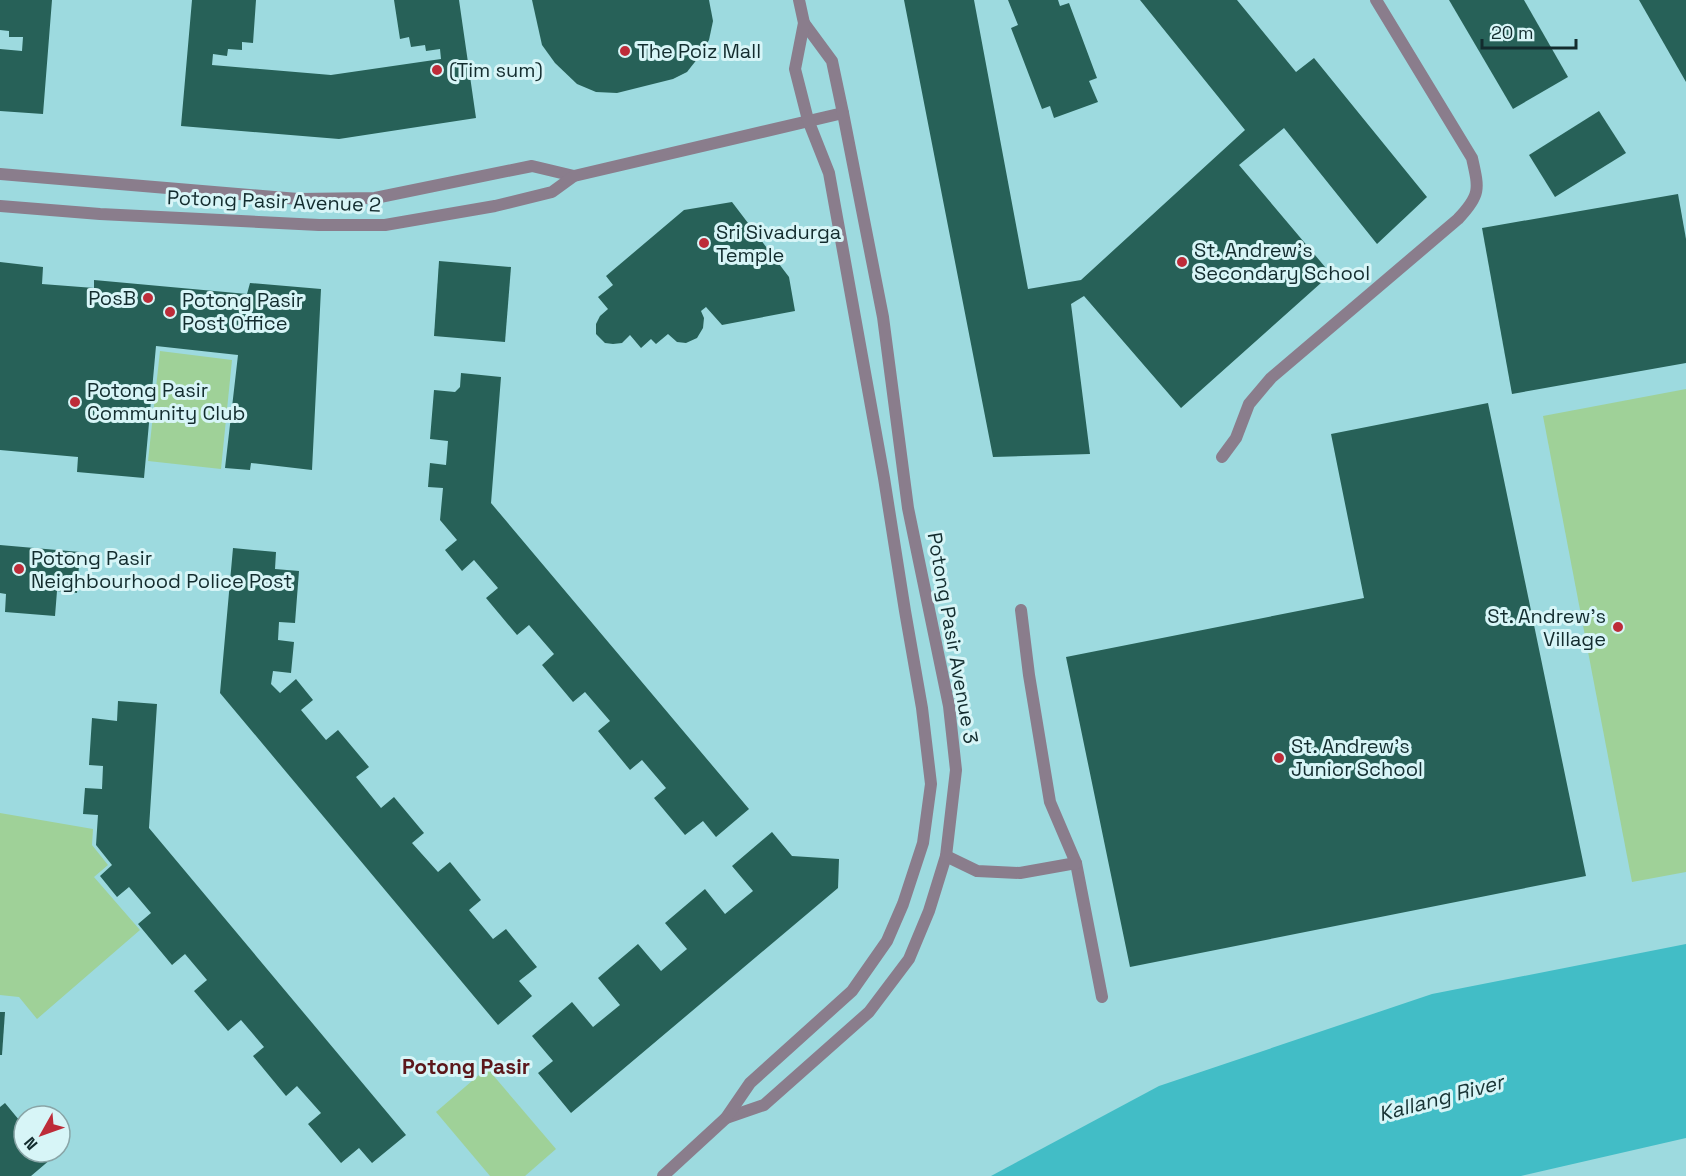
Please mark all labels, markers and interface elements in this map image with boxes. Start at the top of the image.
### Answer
scale bar [1482,12,1576,50]
text: 20 m [1491,21,1534,44]
place label: The Poiz Mall [637,38,761,64]
marker: The Poiz Mall [618,44,632,58]
place label: (Tim sum) [449,57,543,83]
marker: (Tim sum) [430,63,444,77]
street label: Potong Pasir Avenue 2 [167,184,381,218]
place label: Sri Sivadurga Temple [716,219,841,268]
marker: Sri Sivadurga Temple [697,236,711,250]
place label: St. Andrew's Secondary School [1194,237,1370,286]
marker: St. Andrew's Secondary School [1175,255,1189,269]
place label: PosB [88,285,136,311]
place label: Potong Pasir Post Office [182,287,303,336]
marker: PosB [141,291,155,305]
marker: Potong Pasir Post Office [163,305,177,319]
place label: Potong Pasir Community Club [87,377,245,426]
marker: Potong Pasir Community Club [68,395,82,409]
street label: Potong Pasir Avenue 3 [922,530,984,746]
place label: Potong Pasir Neighbourhood Police Post [31,545,293,594]
marker: Potong Pasir Neighbourhood Police Post [12,562,26,576]
place label: St. Andrew's Village [1487,603,1606,652]
marker: St. Andrew's Village [1611,620,1625,634]
place label: St. Andrew's Junior School [1291,733,1423,782]
marker: St. Andrew's Junior School [1272,751,1286,765]
district label: Potong Pasir [402,1053,530,1080]
water label: Kallang River [1375,1067,1509,1127]
north arrow [12,1104,72,1164]
text: N [19,1132,42,1154]

